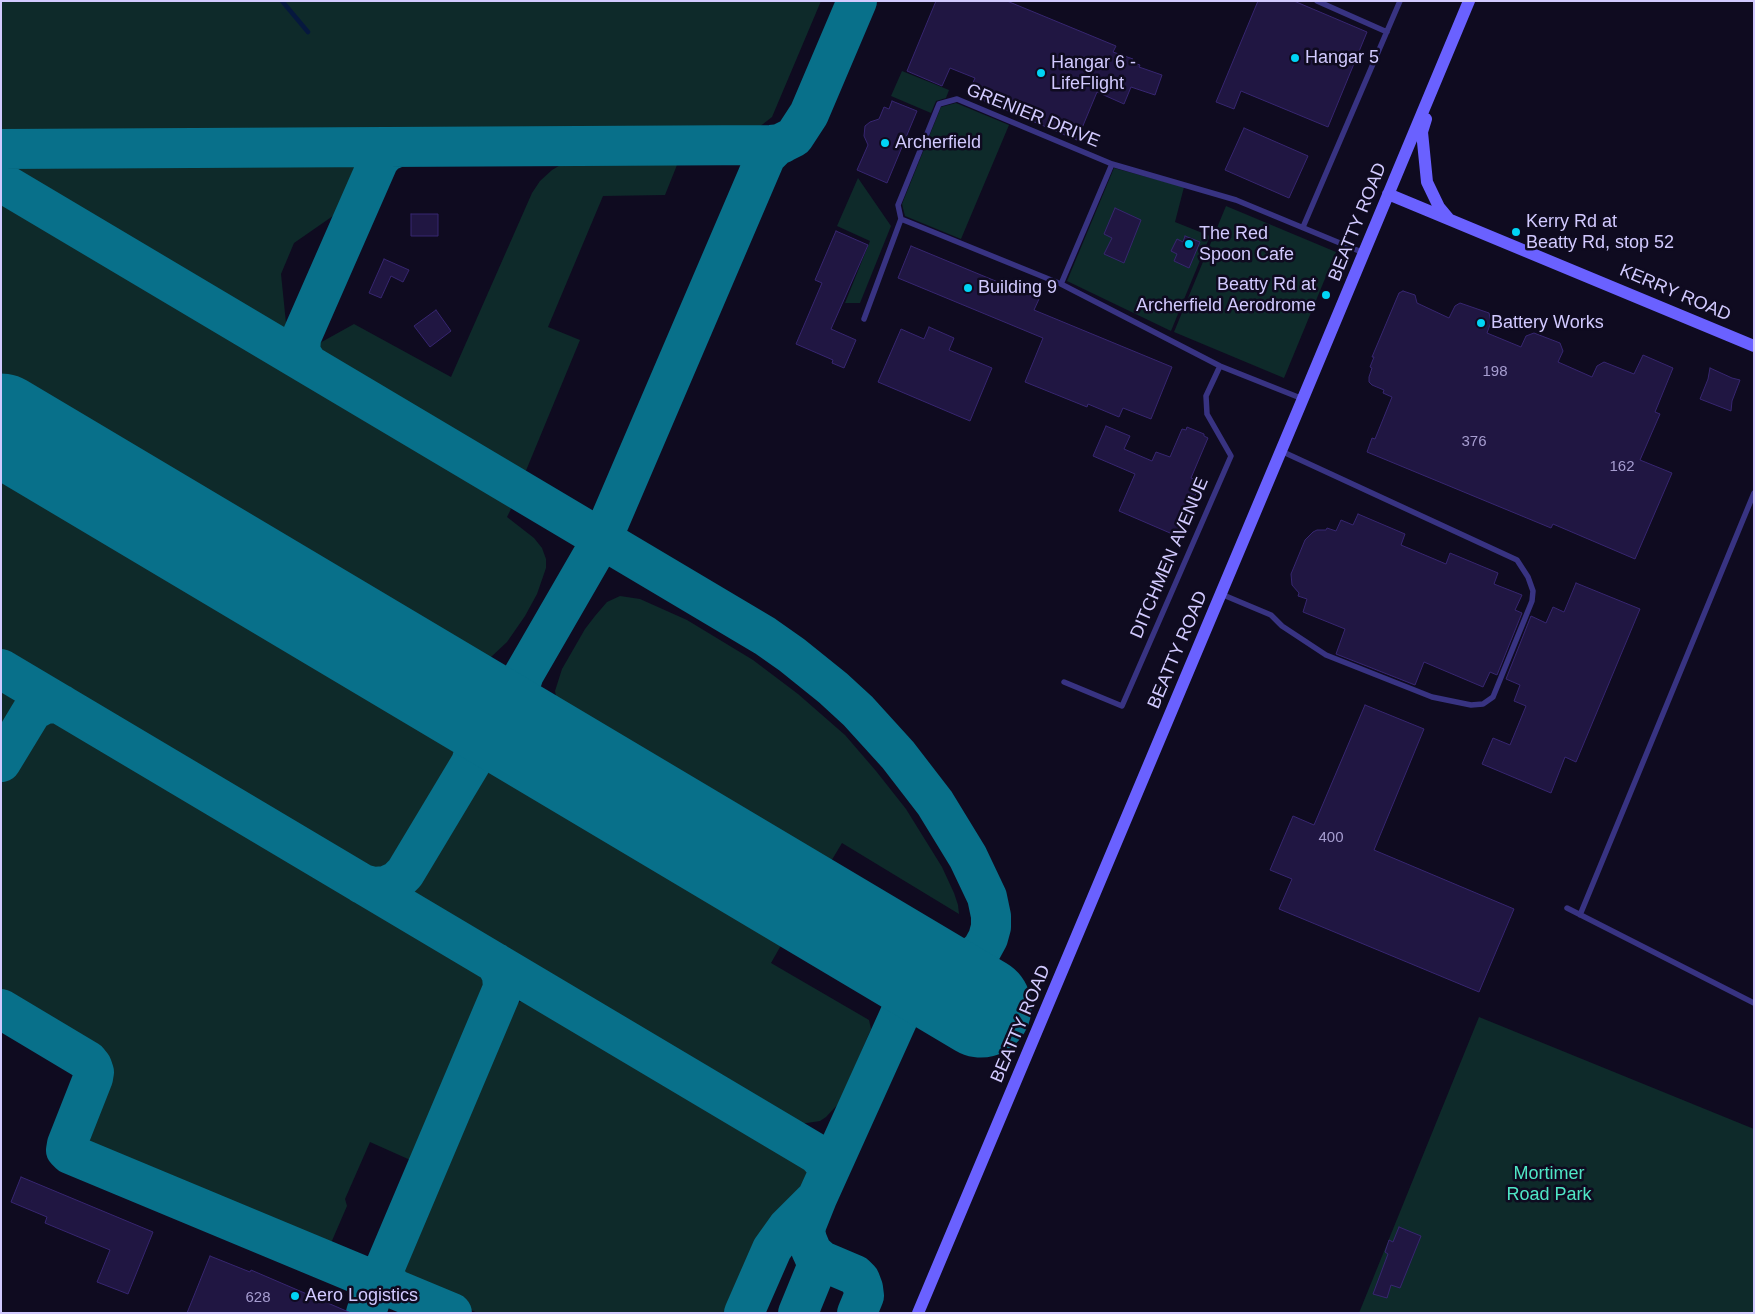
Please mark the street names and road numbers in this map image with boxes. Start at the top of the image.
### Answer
street label: GRENIER DRIVE [963,79,1103,153]
street label: BEATTY ROAD [1324,160,1392,284]
street label: KERRY ROAD [1616,260,1734,326]
street label: DITCHMEN AVENUE [1126,474,1214,642]
street label: BEATTY ROAD [1144,588,1212,712]
street label: BEATTY ROAD [987,962,1055,1086]

